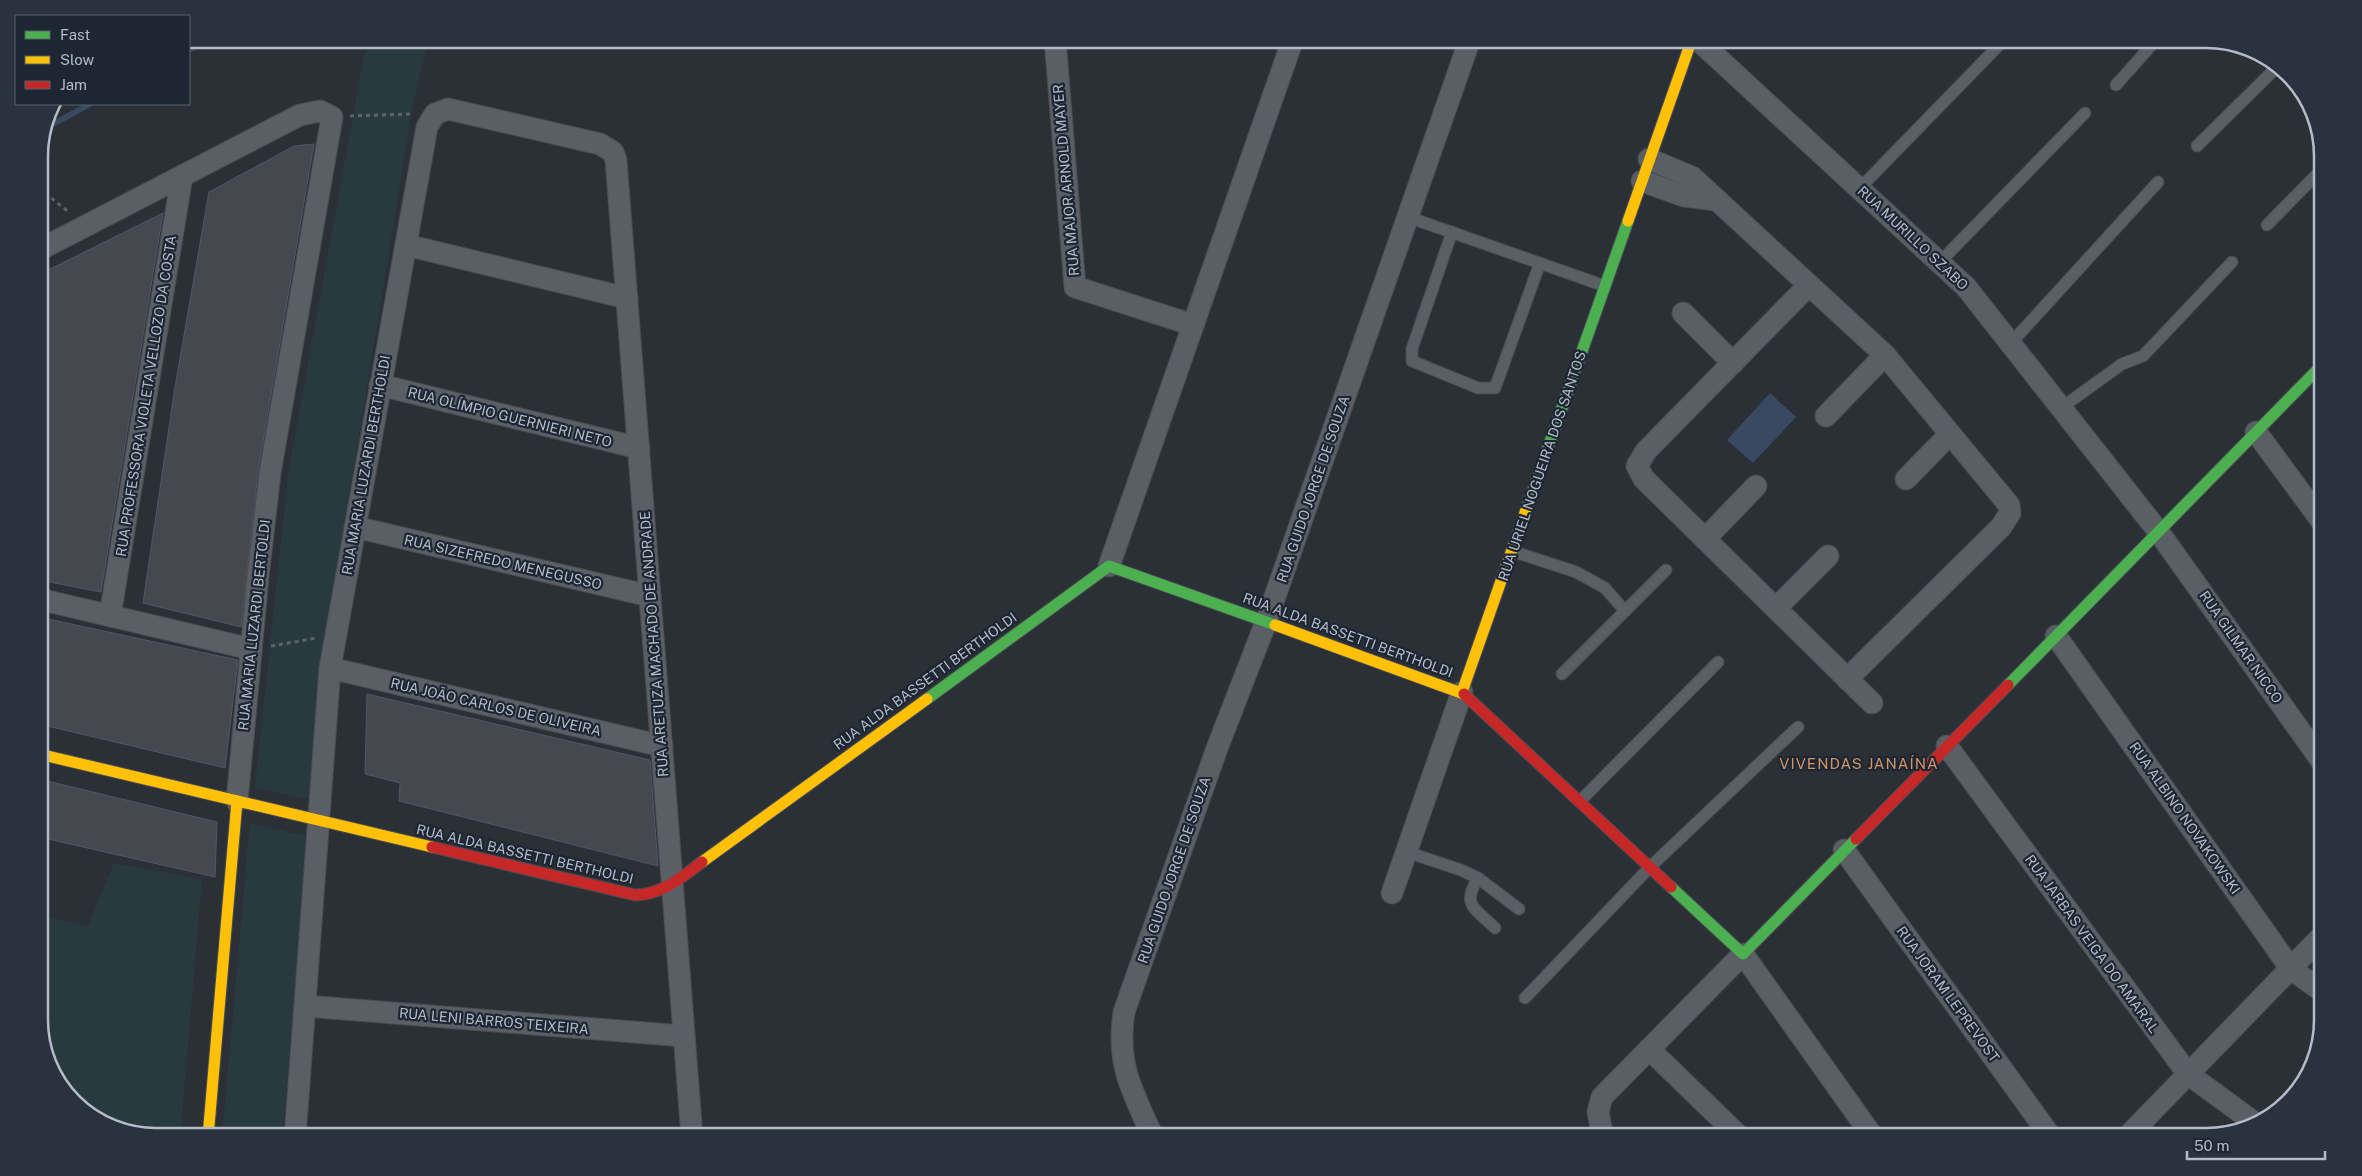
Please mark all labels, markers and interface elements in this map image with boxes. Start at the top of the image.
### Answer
legend [15,15,190,105]
text: Fast [60,26,90,43]
text: Slow [60,51,95,68]
text: Jam [60,76,87,93]
street label: RUA MAJOR ARNOLD MAYER [1050,83,1082,277]
street label: RUA MURILLO SZABO [1855,183,1971,293]
street label: RUA PROFESSORA VIOLETA VELLOZO DA COSTA [113,234,179,558]
street label: RUA URIEL NOGUEIRA DOS SANTOS [1495,349,1589,583]
street label: RUA MARIA LUZARDI BERTHOLDI [339,354,393,576]
street label: RUA OLÍMPIO GUERNIERI NETO [406,383,614,450]
street label: RUA GUIDO JORGE DE SOUZA [1273,393,1353,585]
street label: RUA ARETUZA MACHADO DE ANDRADE [637,511,671,777]
street label: RUA MARIA LUZARDI BERTOLDI [235,519,273,731]
street label: RUA SIZEFREDO MENEGUSSO [403,531,603,593]
street label: RUA GILMAR NICCO [2196,588,2286,706]
street label: RUA ALDA BASSETTI BERTHOLDI [1241,589,1455,681]
street label: RUA ALDA BASSETTI BERTHOLDI [830,609,1020,753]
street label: RUA JOÃO CARLOS DE OLIVEIRA [389,674,603,739]
street label: RUA ALBINO NOVAKOWSKI [2126,739,2244,897]
district label: VIVENDAS JANAÍNA [1779,755,1939,772]
street label: RUA GUIDO JORGE DE SOUZA [1134,774,1214,966]
street label: RUA ALDA BASSETTI BERTHOLDI [415,821,635,887]
street label: RUA JARBAS VEIGA DO AMARAL [2022,852,2162,1036]
street label: RUA JORAM LEPREVOST [1893,923,2003,1065]
street label: RUA LENI BARROS TEIXEIRA [398,1005,590,1037]
scale bar [2187,1128,2324,1160]
text: 50 m [2194,1137,2229,1154]

